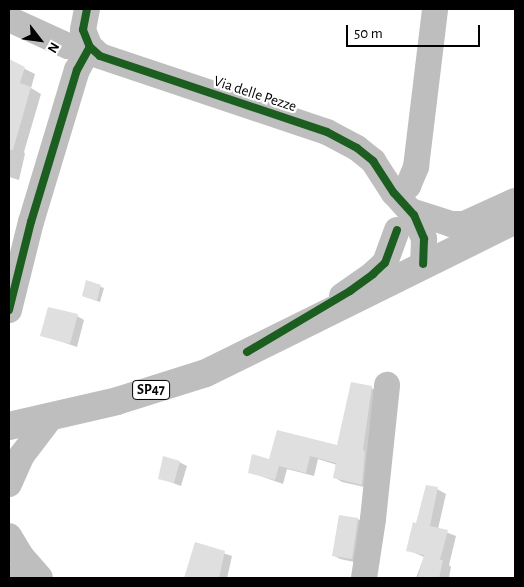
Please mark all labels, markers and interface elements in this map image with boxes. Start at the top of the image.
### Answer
north arrow [15,15,65,65]
scale bar [349,15,483,47]
text: 50 m [354,26,383,41]
text: N [44,40,61,55]
street label: Via delle Pezze [211,72,299,116]
road number: SP47 [131,378,171,402]

